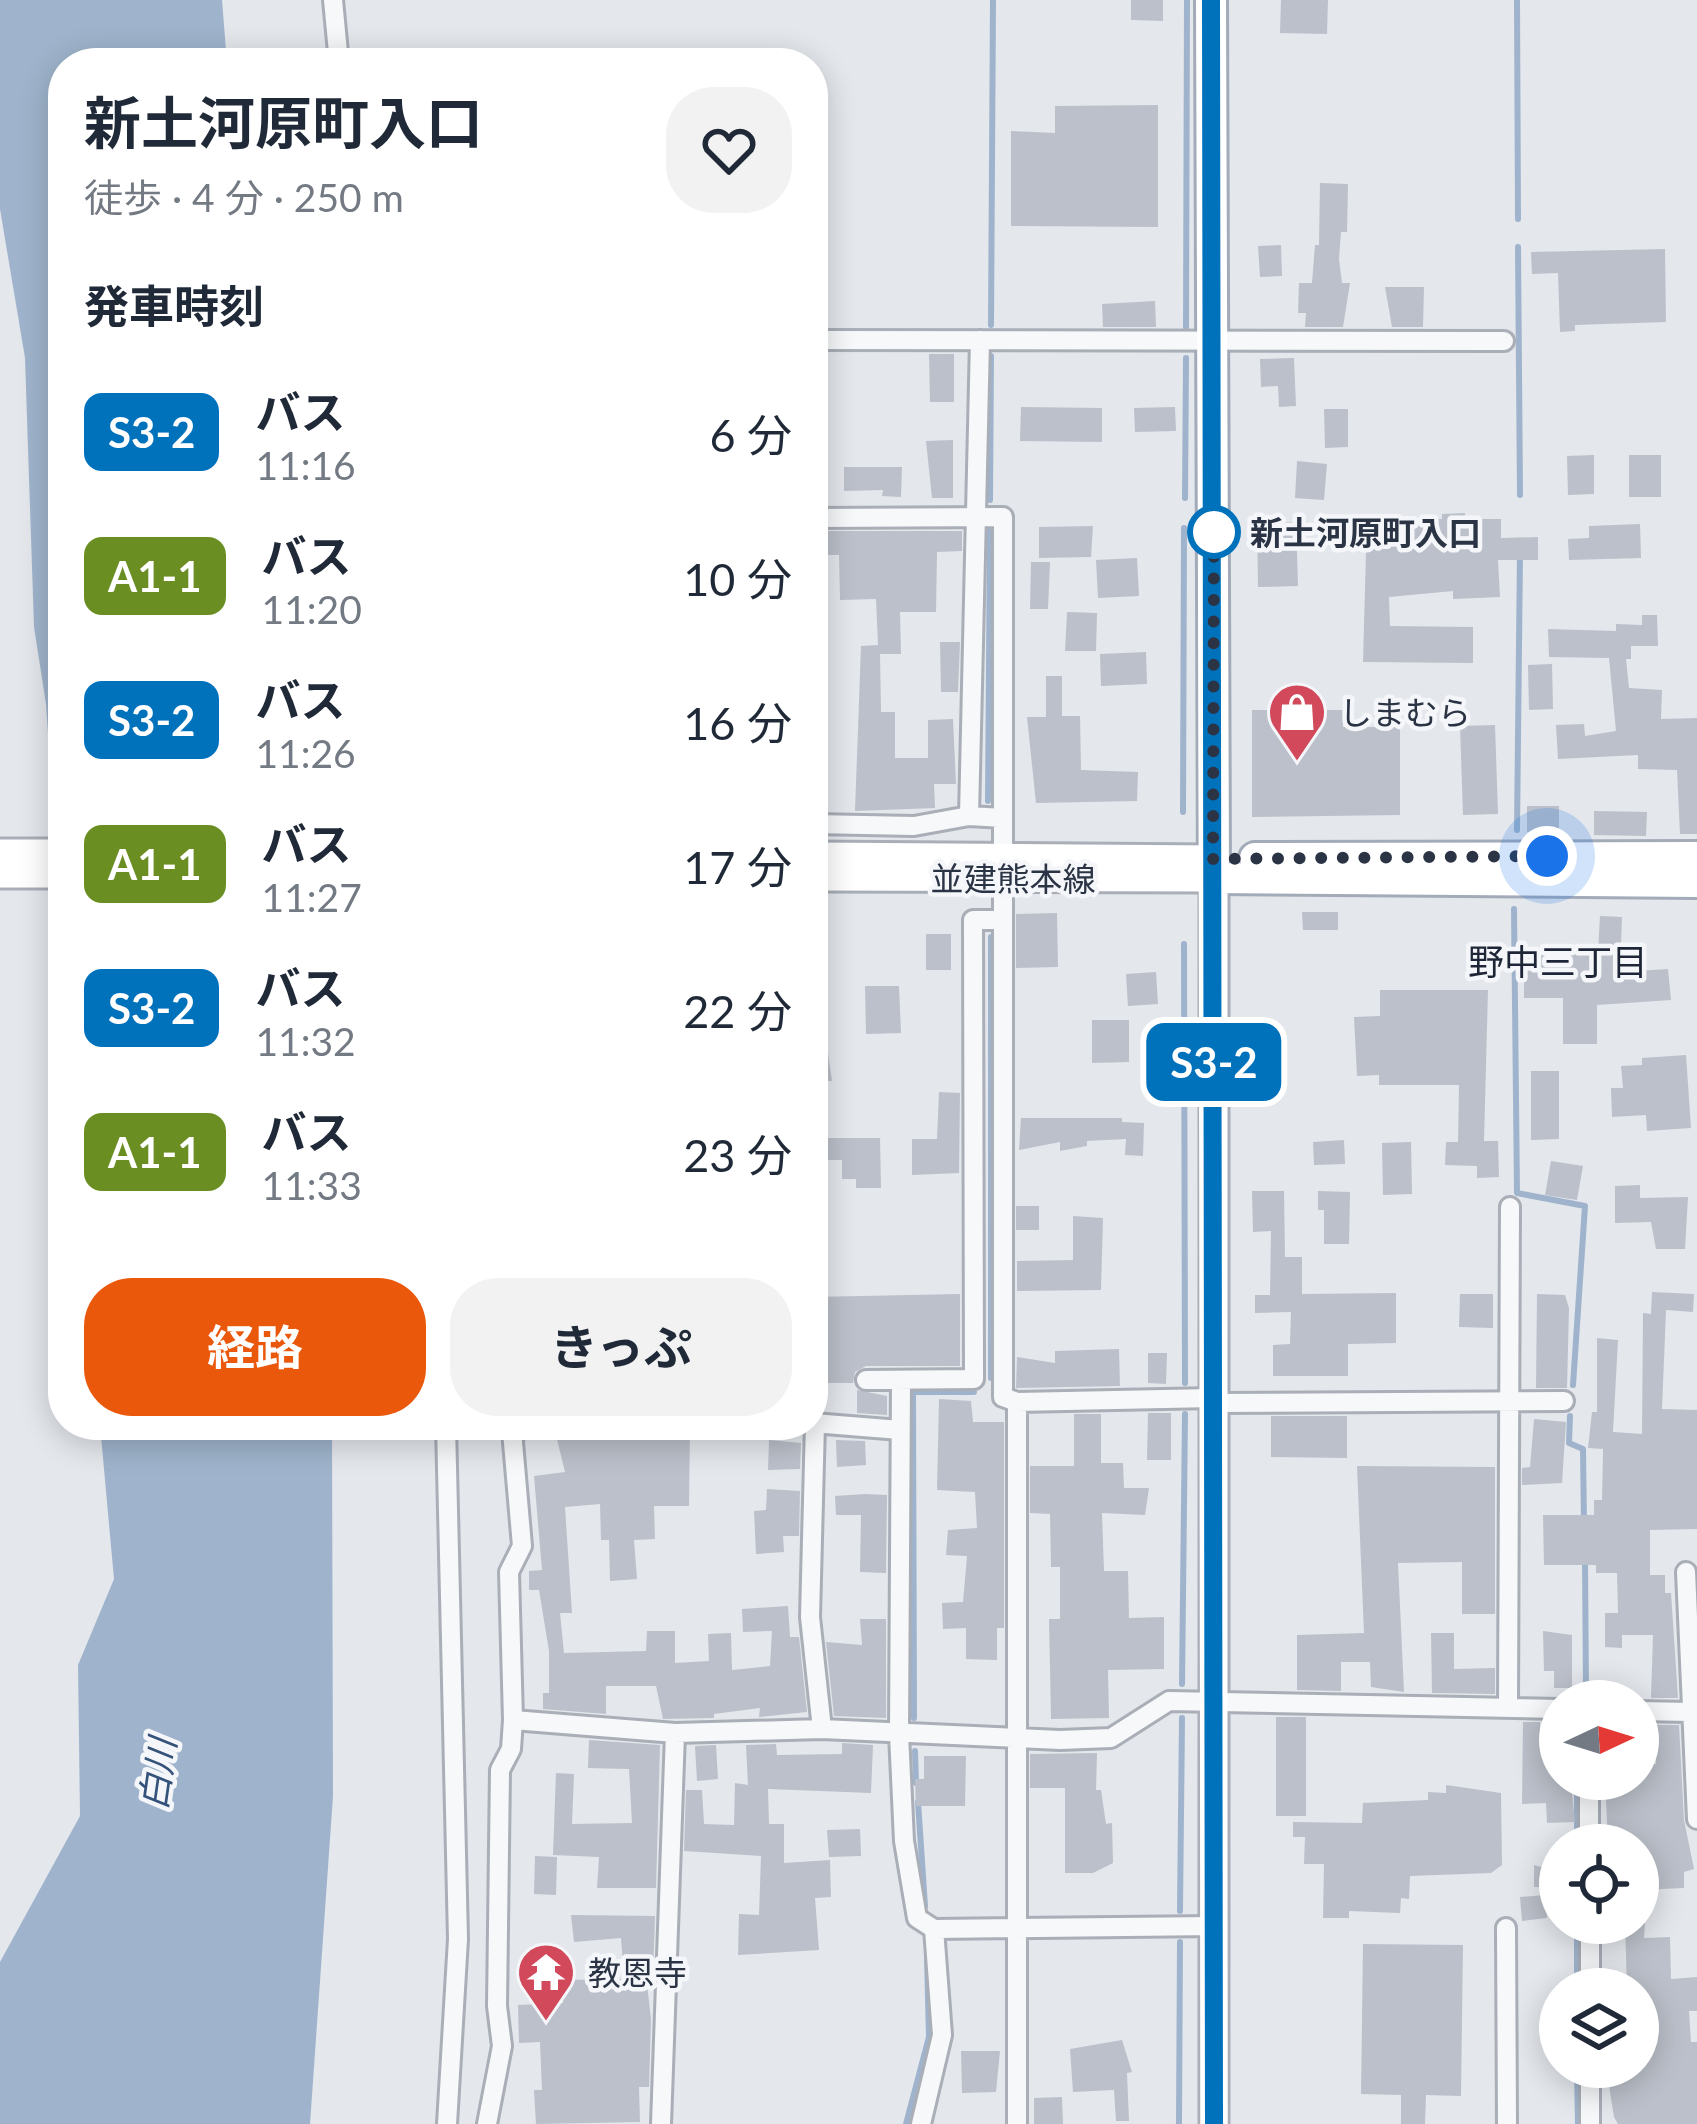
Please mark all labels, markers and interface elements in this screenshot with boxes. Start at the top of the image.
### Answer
button: heart [666,87,792,213]
text: 新土河原町入口 [84,88,483,156]
text: 徒歩 · 4 分 · 250 m [84,174,404,220]
text: 発車時刻 [84,279,264,333]
text: バス [255,385,345,439]
text: S3-2 [108,407,195,457]
text: 6 分 [709,408,792,462]
text: 11:16 [255,442,356,488]
marker: 新土河原町入口 [1189,507,1239,557]
place label: 新土河原町入口 [1250,512,1481,552]
text: バス [262,529,352,583]
text: A1-1 [108,551,202,601]
text: 10 分 [683,552,792,606]
text: 11:20 [262,586,362,632]
text: バス [255,673,345,727]
shop icon: しまむら [1266,681,1328,763]
place label: しまむら [1339,692,1471,732]
text: S3-2 [108,695,195,745]
text: 16 分 [683,696,792,750]
text: 11:26 [255,730,356,776]
text: バス [262,817,352,871]
your location [1517,826,1577,886]
text: A1-1 [108,839,202,889]
text: 17 分 [683,840,792,894]
street label: 並建熊本線 [931,858,1096,898]
text: 11:27 [262,874,362,920]
district label: 野中三丁目 [1468,939,1648,983]
text: バス [255,961,345,1015]
text: S3-2 [108,983,195,1033]
text: 22 分 [683,984,792,1038]
text: 11:32 [255,1018,356,1064]
line badge: S3-2 [1130,1023,1298,1101]
text: S3-2 [1170,1037,1258,1087]
text: バス [262,1105,352,1159]
text: A1-1 [108,1127,202,1177]
text: 23 分 [683,1128,792,1182]
text: 11:33 [262,1162,362,1208]
button: 経路 [84,1278,426,1416]
button: きっぷ [450,1278,792,1416]
north arrow [1539,1680,1659,1800]
map controls [1539,1680,1659,2088]
water label: 白川 [130,1731,184,1813]
button: locate [1539,1824,1659,1944]
temple icon: 教恩寺 [515,1941,577,2023]
place label: 教恩寺 [588,1952,687,1992]
button: layers [1539,1968,1659,2088]

